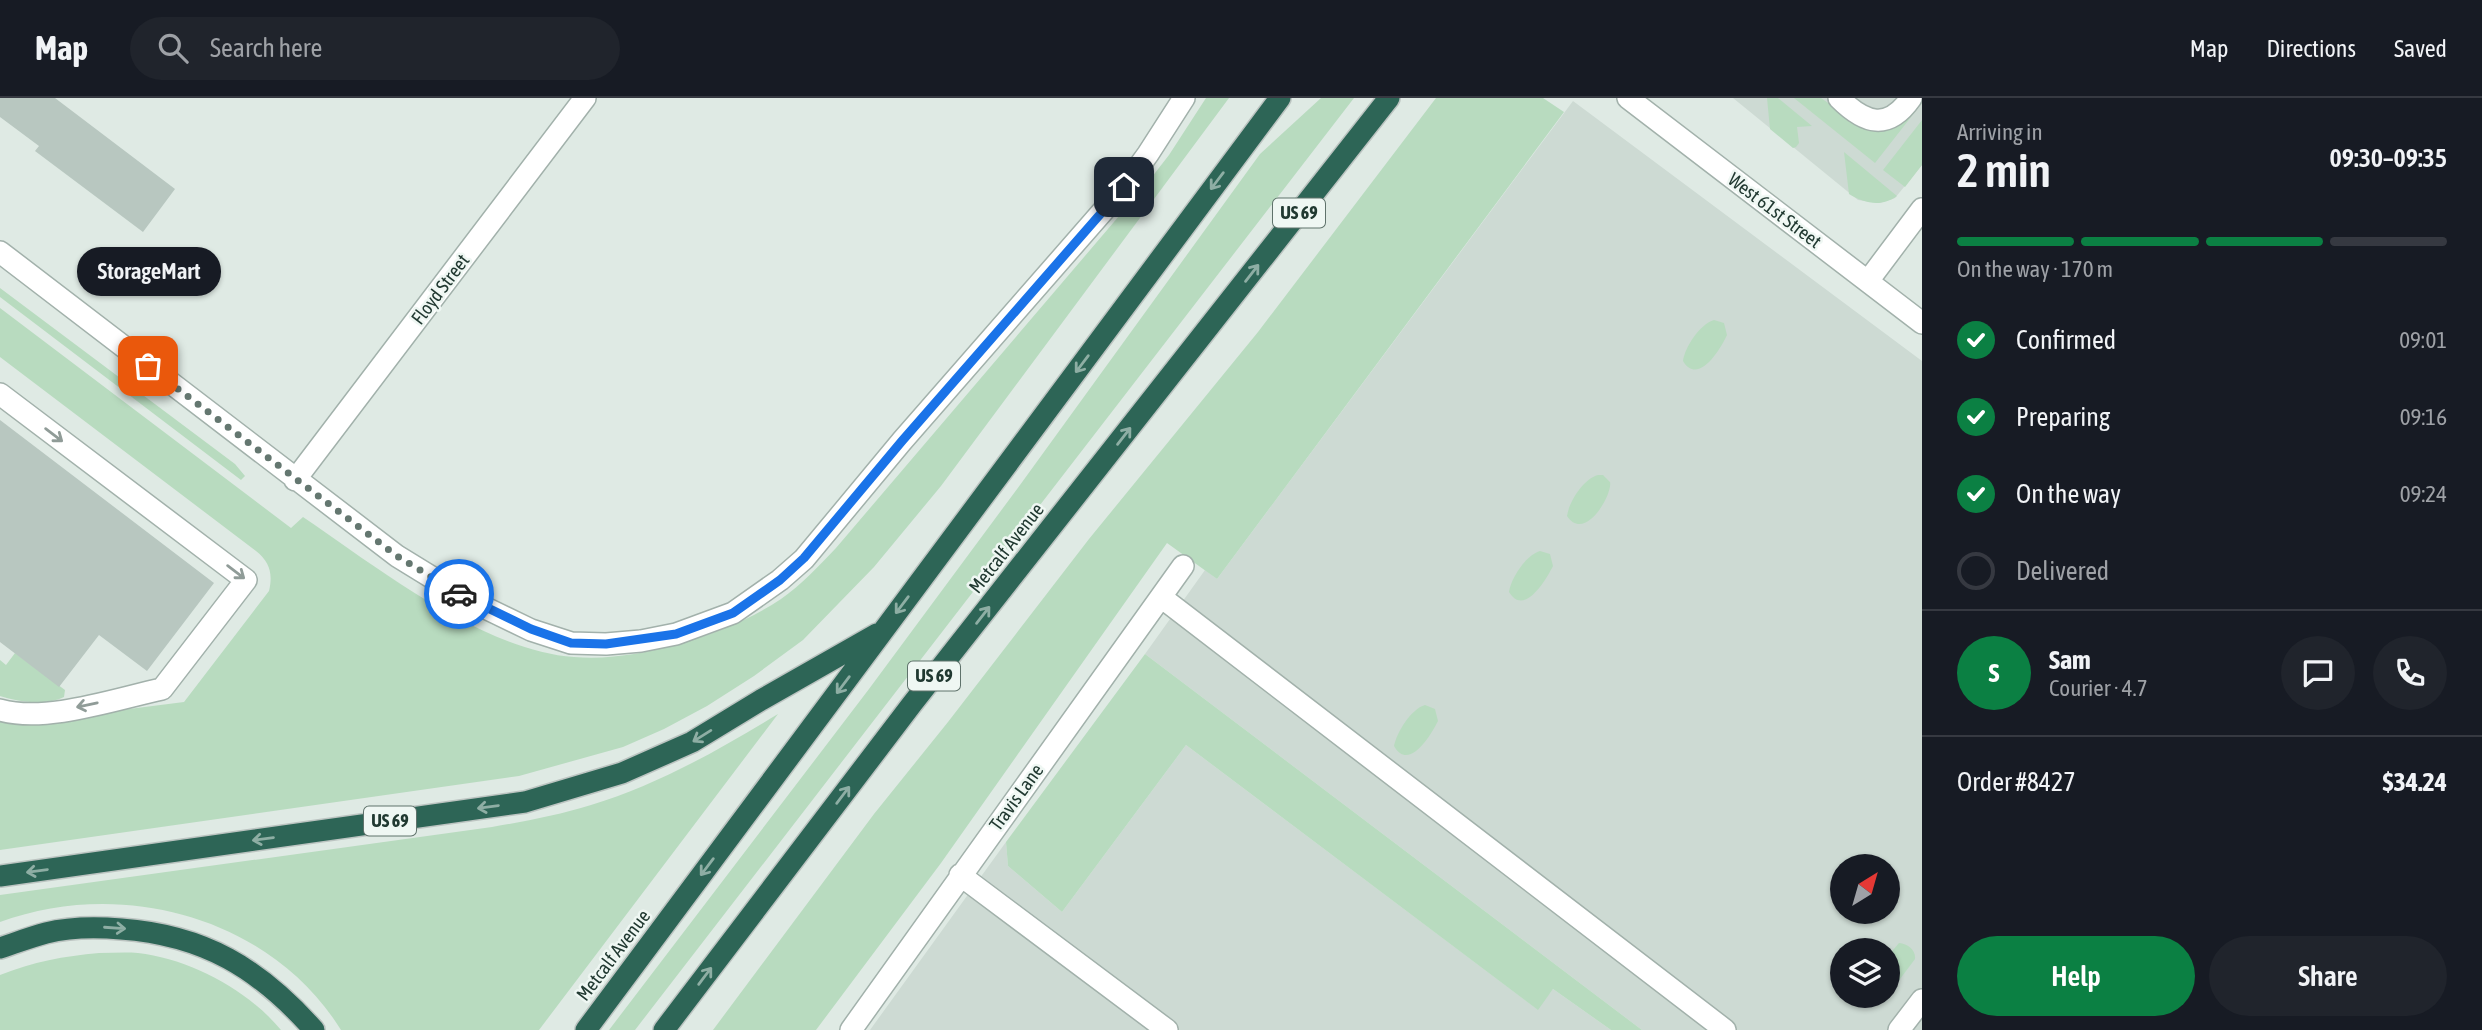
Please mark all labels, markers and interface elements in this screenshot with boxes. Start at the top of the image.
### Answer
search box [130,17,620,80]
text: Map [35,29,88,67]
icon: search [154,29,192,67]
text: Search here [210,33,322,63]
text: Map [2190,35,2228,62]
text: Directions [2266,35,2356,62]
text: Saved [2394,35,2447,62]
text: Arriving in [1957,119,2043,145]
text: 09:30–09:35 [2330,143,2447,173]
text: 2 min [1957,144,2051,197]
pin [1094,157,1154,217]
icon: home [1105,168,1143,206]
street label: West 61st Street [1724,168,1826,252]
one-way arrow [1210,171,1225,190]
road number: US 69 [1273,198,1325,228]
callout: StorageMart [76,247,220,296]
street label: Floyd Street [406,250,474,328]
text: On the way · 170 m [1957,256,2113,282]
text: StorageMart [97,258,201,284]
one-way arrow [1244,265,1259,283]
icon: check [1957,321,1995,359]
text: Confirmed [2016,325,2116,355]
text: 09:01 [2399,327,2447,353]
pin [118,336,178,396]
icon: bag [129,347,167,385]
one-way arrow [1075,354,1090,373]
icon: check [1957,398,1995,436]
text: Preparing [2016,402,2110,432]
text: 09:16 [2400,404,2447,430]
one-way arrow [45,427,64,442]
one-way arrow [1116,428,1131,446]
icon: check [1957,475,1995,513]
text: On the way [2016,479,2121,509]
text: 09:24 [2400,481,2447,507]
street label: Metcalf Avenue [964,499,1048,597]
text: Delivered [2016,556,2109,586]
courier [424,559,494,629]
one-way arrow [226,565,245,580]
icon: car [440,575,478,613]
one-way arrow [895,595,910,614]
one-way arrow [975,606,990,625]
button: chat [2281,636,2355,710]
button: phone [2373,636,2447,710]
text: Sam [2049,645,2091,675]
text: S [1989,658,1999,688]
road number: US 69 [908,662,960,690]
one-way arrow [836,675,850,694]
text: Courier · 4.7 [2049,675,2148,701]
one-way arrow [76,699,99,713]
one-way arrow [693,729,713,743]
street label: Travis Lane [985,759,1047,835]
text: Order #8427 [1957,767,2076,797]
text: $34.24 [2383,767,2447,797]
one-way arrow [836,786,851,804]
one-way arrow [477,801,500,814]
road number: US 69 [364,806,416,836]
one-way arrow [252,833,274,846]
north arrow [1830,854,1900,924]
map controls [1830,854,1900,1008]
one-way arrow [700,858,715,877]
one-way arrow [26,864,49,877]
street label: Metcalf Avenue [572,905,654,1005]
one-way arrow [103,922,126,935]
button: Help [1957,936,2195,1016]
button: Share [2209,936,2447,1016]
button: layers [1830,938,1900,1008]
one-way arrow [698,967,713,985]

